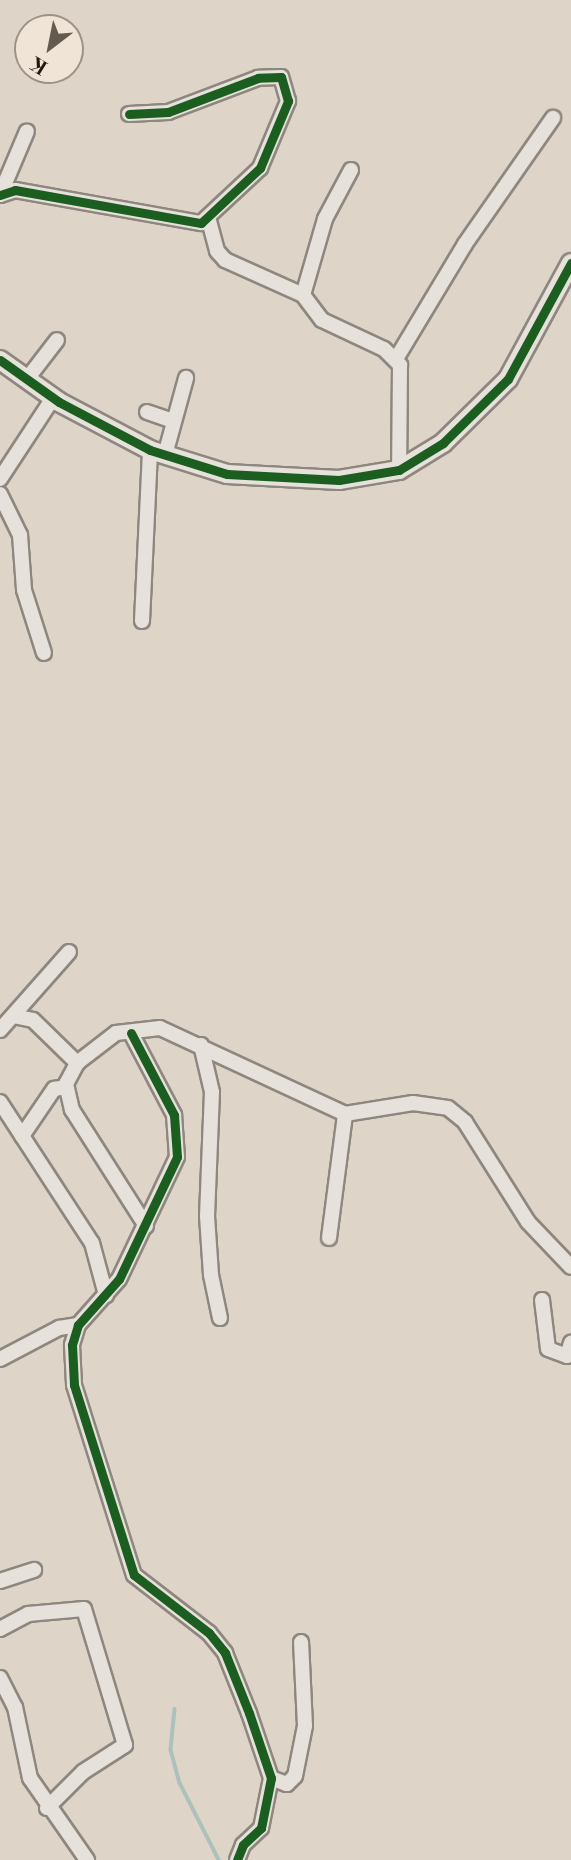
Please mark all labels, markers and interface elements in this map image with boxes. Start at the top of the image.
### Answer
north arrow [14,14,84,84]
text: K [26,51,52,79]

